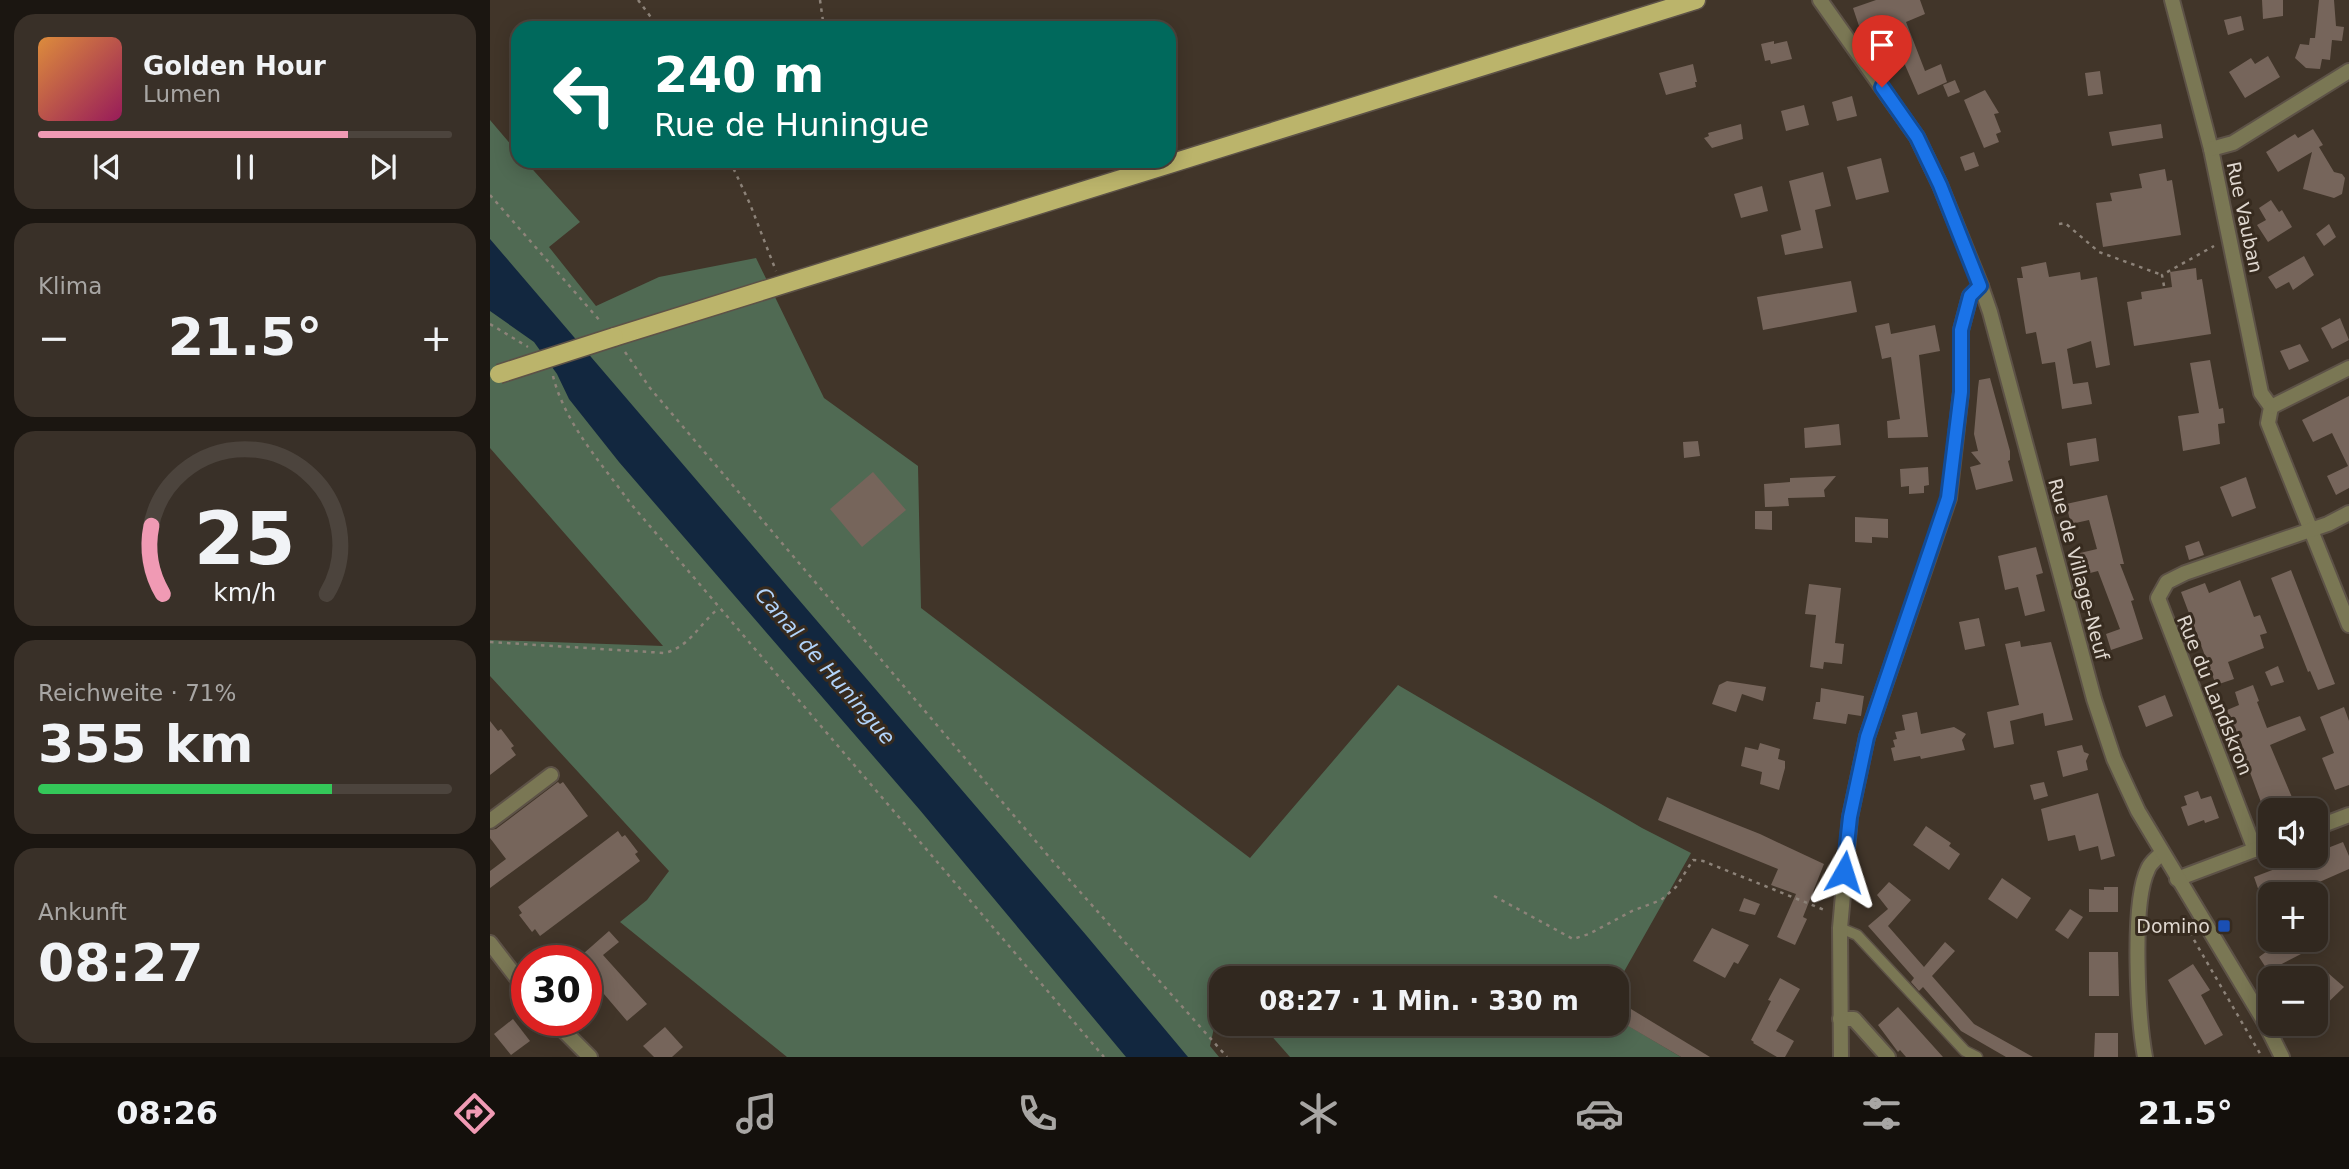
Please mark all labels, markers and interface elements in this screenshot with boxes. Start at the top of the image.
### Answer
pin [1852,15,1912,87]
icon: arrive [1863,26,1901,64]
text: 240 m [654,47,824,104]
icon: left [539,49,630,140]
text: Golden Hour [143,51,326,81]
text: Lumen [143,81,221,107]
text: Rue de Huningue [654,106,929,144]
icon: previous [88,148,126,186]
icon: pause [226,148,264,186]
icon: next [364,148,402,186]
street label: Rue Vauban [2222,159,2268,275]
text: Klima [38,273,102,299]
text: 21.5° [168,307,322,367]
text: − [38,316,70,360]
text: + [420,316,452,360]
street label: Rue de Village-Neuf [2044,476,2114,664]
text: 25 [194,497,296,582]
text: km/h [213,578,277,607]
water label: Canal de Huningue [750,583,900,749]
street label: Rue du Landskron [2173,612,2257,778]
text: Reichweite · 71% [38,680,236,706]
text: 355 km [38,714,253,774]
map controls [2258,798,2328,1036]
button: sound [2258,798,2328,868]
position arrow [1807,835,1881,909]
button: + [2258,882,2328,952]
text: Ankunft [38,899,127,925]
place label: Domino [2136,915,2210,937]
marker: Domino [2216,918,2232,934]
text: 08:27 [38,933,204,993]
speed limit sign: 30 [511,945,602,1036]
button: − [2258,966,2328,1036]
text: 08:27 · 1 Min. · 330 m [1259,986,1579,1016]
icon: directions [450,1089,499,1138]
icon: music [732,1089,781,1138]
icon: phone [1013,1089,1062,1138]
icon: climate [1294,1089,1343,1138]
icon: car [1575,1089,1624,1138]
icon: filters [1857,1089,1906,1138]
text: 08:26 [116,1094,218,1132]
text: 21.5° [2138,1094,2233,1132]

